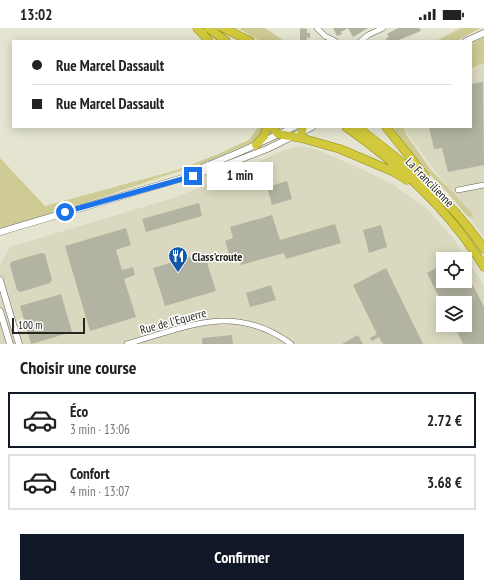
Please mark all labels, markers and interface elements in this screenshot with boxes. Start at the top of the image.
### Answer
text: 13:02 [20,5,52,24]
text: Rue Marcel Dassault [56,56,164,75]
text: Rue Marcel Dassault [56,94,164,113]
street label: La Francilienne [403,154,457,210]
callout: 1 min [207,162,273,190]
route end [184,167,202,185]
text: 1 min [227,167,253,184]
route start [56,203,74,221]
restaurant icon: Class'croute [167,245,189,273]
place label: Class'croute [192,249,242,264]
map controls [436,252,472,332]
button: locate [436,252,472,288]
button: layers [436,296,472,332]
street label: Rue de l'Equerre [138,305,208,337]
scale bar [12,316,85,335]
text: 100 m [18,318,42,332]
text: Choisir une course [20,356,137,379]
icon: car [22,402,58,438]
text: Éco [70,402,88,421]
text: 2.72 € [427,411,462,430]
text: 3 min · 13:06 [70,421,130,438]
icon: car [22,464,58,500]
text: Confort [70,464,110,483]
text: 3.68 € [427,473,462,492]
text: 4 min · 13:07 [70,483,130,500]
button: Confirmer [20,534,464,580]

